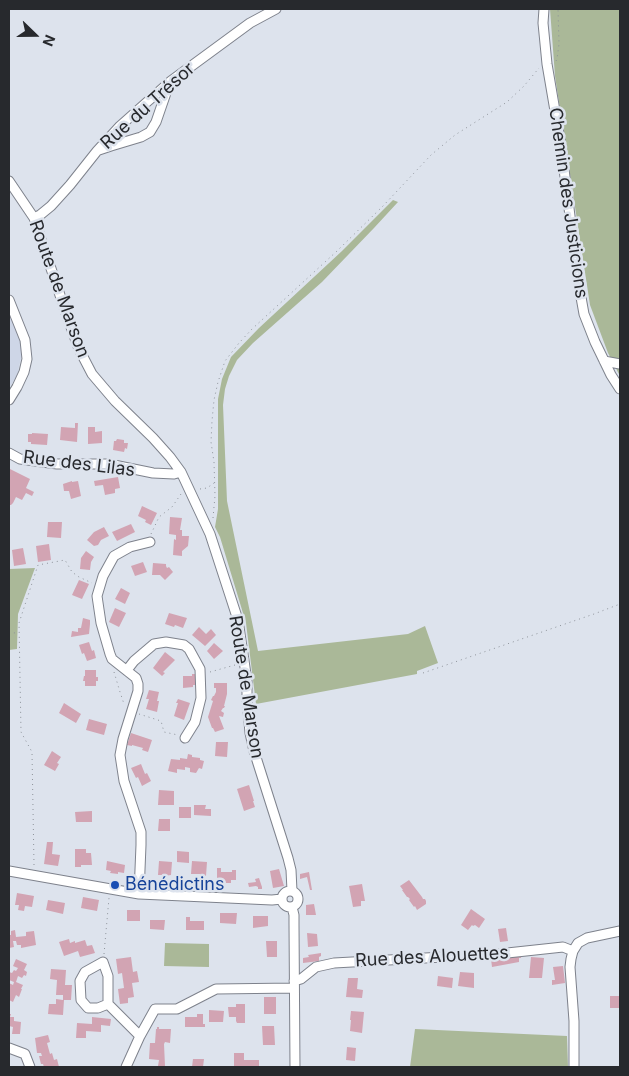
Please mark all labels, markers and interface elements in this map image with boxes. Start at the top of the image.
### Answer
north arrow [10,10,60,60]
text: N [39,33,59,49]
street label: Rue du Trésor [96,58,200,154]
street label: Chemin des Justicions [544,106,592,300]
street label: Route de Marson [24,217,94,361]
street label: Rue des Lilas [22,446,136,482]
street label: Route de Marson [224,614,268,760]
place label: Bénédictins [125,874,224,896]
marker: Bénédictins [109,879,121,891]
street label: Rue des Alouettes [355,942,509,972]

